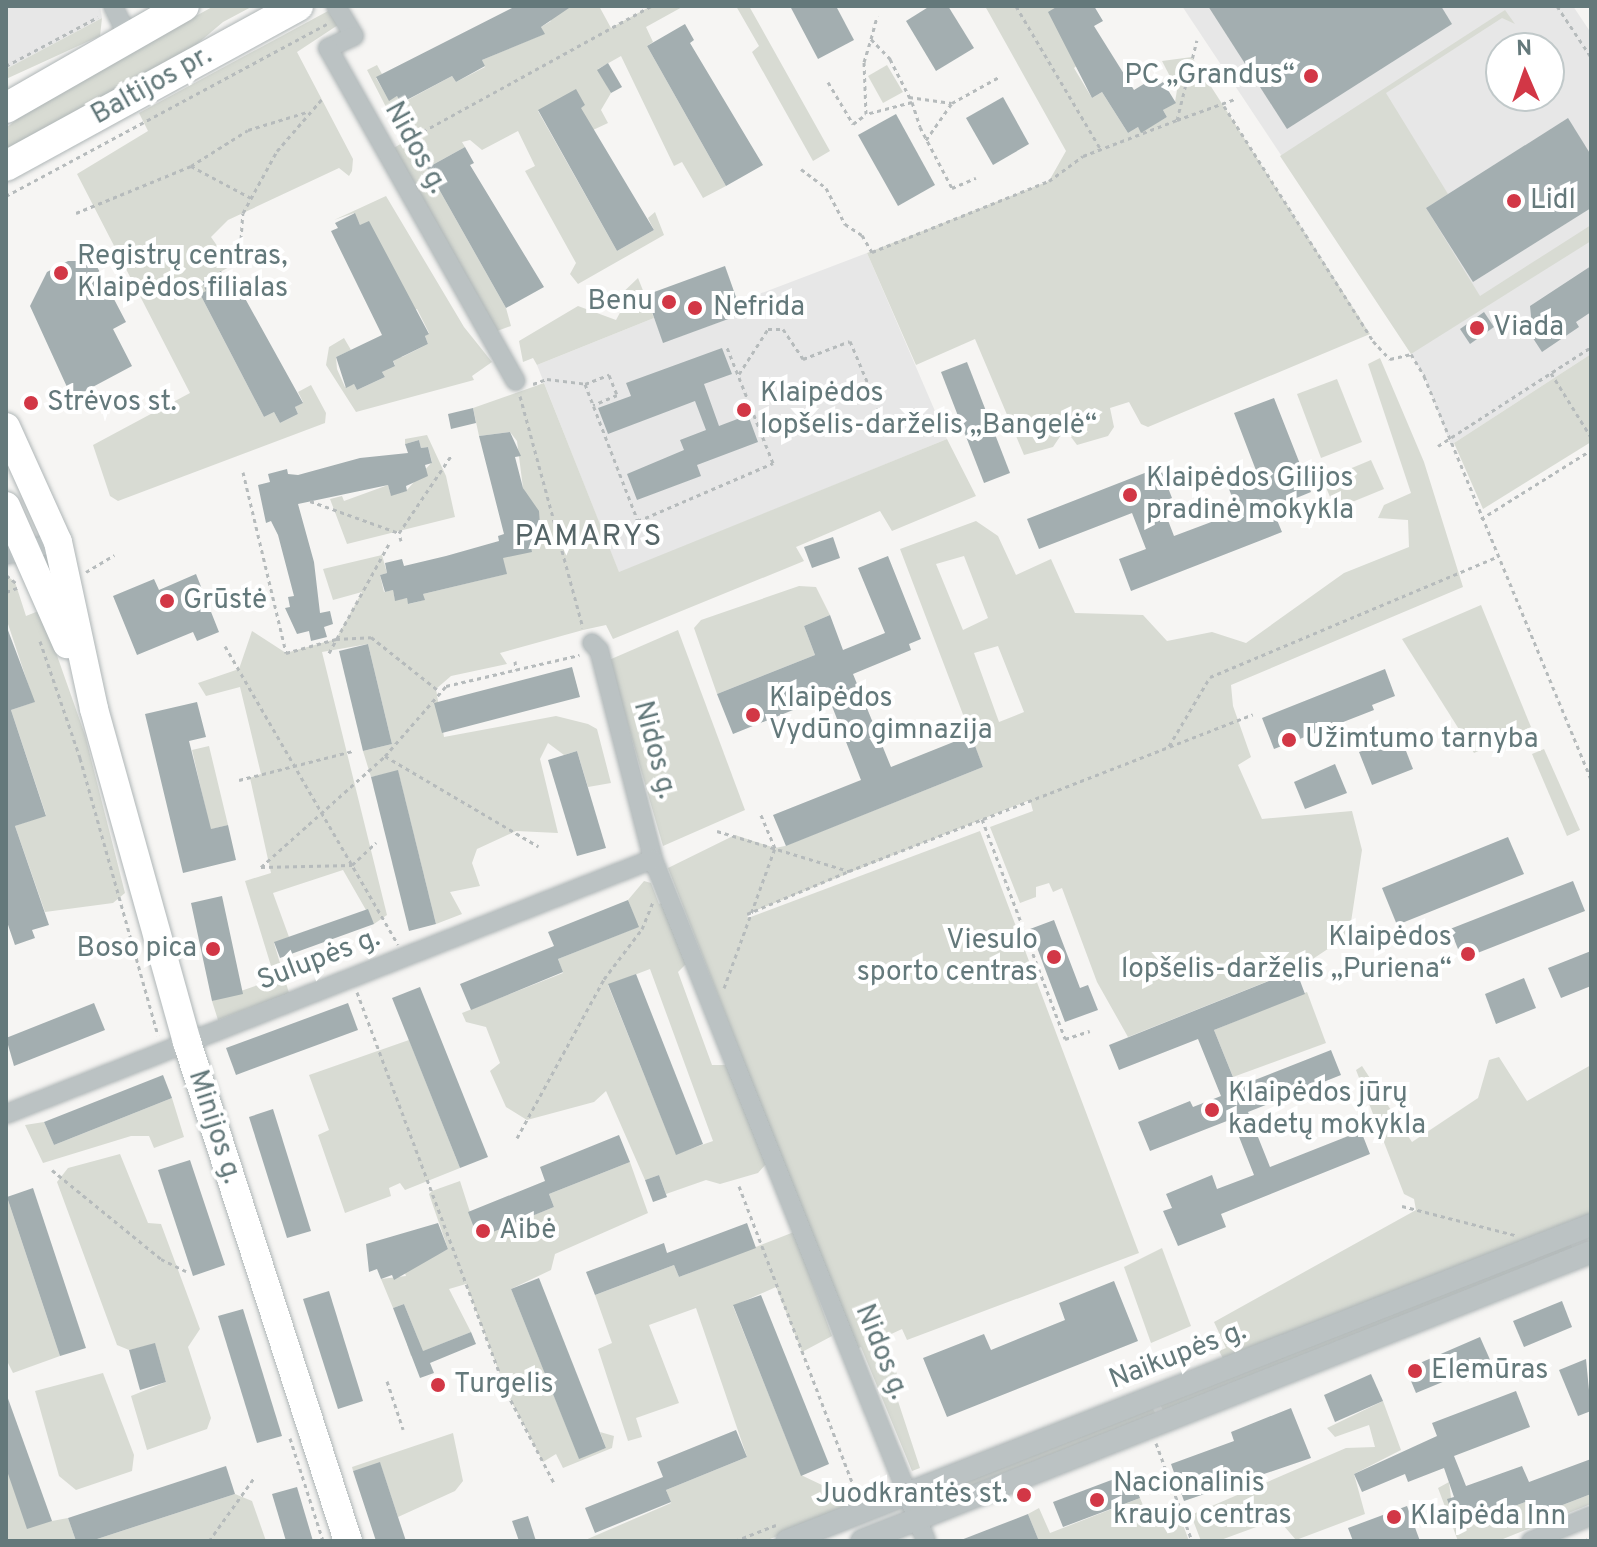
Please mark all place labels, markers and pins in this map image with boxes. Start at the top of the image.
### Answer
place label: PC „Grandus“ [1124,59,1295,93]
marker: PC „Grandus“ [1302,67,1320,85]
place label: Lidl [1530,184,1576,218]
marker: Lidl [1505,192,1523,210]
place label: Registrų centras, Klaipėdos filialas [77,240,288,306]
marker: Registrų centras, Klaipėdos filialas [52,264,70,282]
place label: Benu [588,285,653,319]
place label: Nefrida [713,291,805,325]
marker: Benu [660,293,678,311]
marker: Nefrida [684,297,706,319]
place label: Viada [1493,311,1564,345]
marker: Viada [1468,319,1486,337]
place label: Klaipėdos lopšelis-darželis „Bangelė“ [760,377,1097,443]
place label: Strėvos st. [47,386,177,420]
marker: Strėvos st. [22,394,40,412]
marker: Klaipėdos lopšelis-darželis „Bangelė“ [735,401,753,419]
place label: Klaipėdos Gilijos pradinė mokykla [1146,462,1354,528]
marker: Klaipėdos Gilijos pradinė mokykla [1121,486,1139,504]
place label: Grūstė [183,584,267,618]
marker: Grūstė [158,592,176,610]
place label: Klaipėdos Vydūno gimnazija [769,682,992,748]
marker: Klaipėdos Vydūno gimnazija [744,706,762,724]
place label: Užimtumo tarnyba [1305,723,1539,757]
marker: Užimtumo tarnyba [1280,731,1298,749]
place label: Klaipėdos lopšelis-darželis „Puriena“ [1121,921,1452,987]
place label: Viesulo sporto centras [857,924,1038,990]
place label: Boso pica [77,932,197,966]
marker: Boso pica [204,940,222,958]
marker: Klaipėdos lopšelis-darželis „Puriena“ [1459,945,1477,963]
marker: Viesulo sporto centras [1045,948,1063,966]
place label: Klaipėdos jūrų kadetų mokykla [1228,1077,1426,1143]
marker: Klaipėdos jūrų kadetų mokykla [1203,1101,1221,1119]
place label: Aibė [499,1214,556,1248]
marker: Aibė [474,1222,492,1240]
place label: Elemūras [1431,1354,1548,1388]
marker: Elemūras [1406,1362,1424,1380]
place label: Turgelis [454,1368,554,1402]
marker: Turgelis [429,1376,447,1394]
place label: Nacionalinis kraujo centras [1113,1467,1292,1533]
place label: Juodkrantės st. [815,1478,1008,1512]
marker: Juodkrantės st. [1015,1486,1033,1504]
marker: Nacionalinis kraujo centras [1088,1491,1106,1509]
place label: Klaipėda Inn [1410,1500,1566,1534]
marker: Klaipėda Inn [1385,1508,1403,1526]

